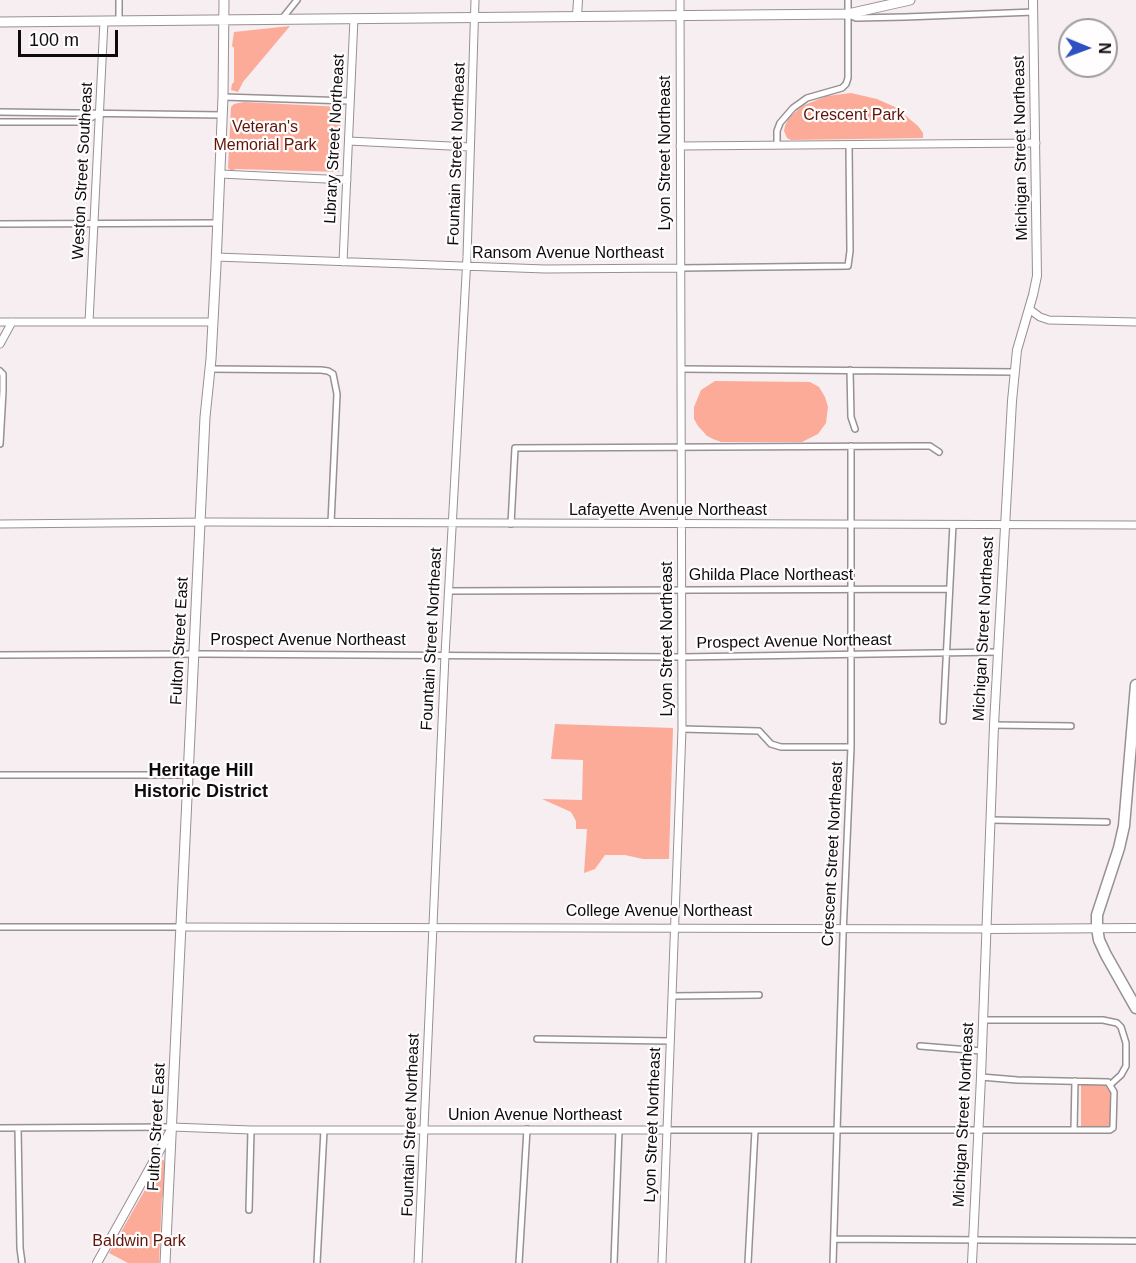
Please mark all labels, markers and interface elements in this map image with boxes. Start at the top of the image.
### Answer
scale bar [21,18,122,56]
north arrow [1058,18,1118,78]
text: 100 m [29,30,79,50]
text: N [1096,42,1113,54]
street label: Library Street Northeast [321,54,349,224]
street label: Michigan Street Northeast [1010,55,1032,241]
street label: Fountain Street Northeast [444,62,470,246]
street label: Lyon Street Northeast [656,75,676,231]
street label: Weston Street Southeast [69,82,97,260]
park label: Crescent Park [803,106,905,126]
park label: Veteran's Memorial Park [213,118,317,156]
street label: Ransom Avenue Northeast [472,244,664,264]
street label: Lafayette Avenue Northeast [569,501,767,521]
street label: Michigan Street Northeast [970,536,998,722]
street label: Fountain Street Northeast [418,547,446,731]
street label: Lyon Street Northeast [658,561,678,717]
street label: Ghilda Place Northeast [689,566,853,586]
street label: Fulton Street East [167,577,193,705]
street label: Prospect Avenue Northeast [210,631,406,651]
street label: Prospect Avenue Northeast [696,631,892,653]
district label: Heritage Hill Historic District [134,760,268,802]
street label: Crescent Street Northeast [819,761,847,947]
street label: College Avenue Northeast [566,902,752,922]
street label: Michigan Street Northeast [950,1022,978,1208]
street label: Fountain Street Northeast [398,1033,424,1217]
street label: Lyon Street Northeast [641,1047,665,1203]
street label: Fulton Street East [144,1063,170,1191]
street label: Union Avenue Northeast [448,1106,622,1126]
park label: Baldwin Park [92,1232,186,1252]

